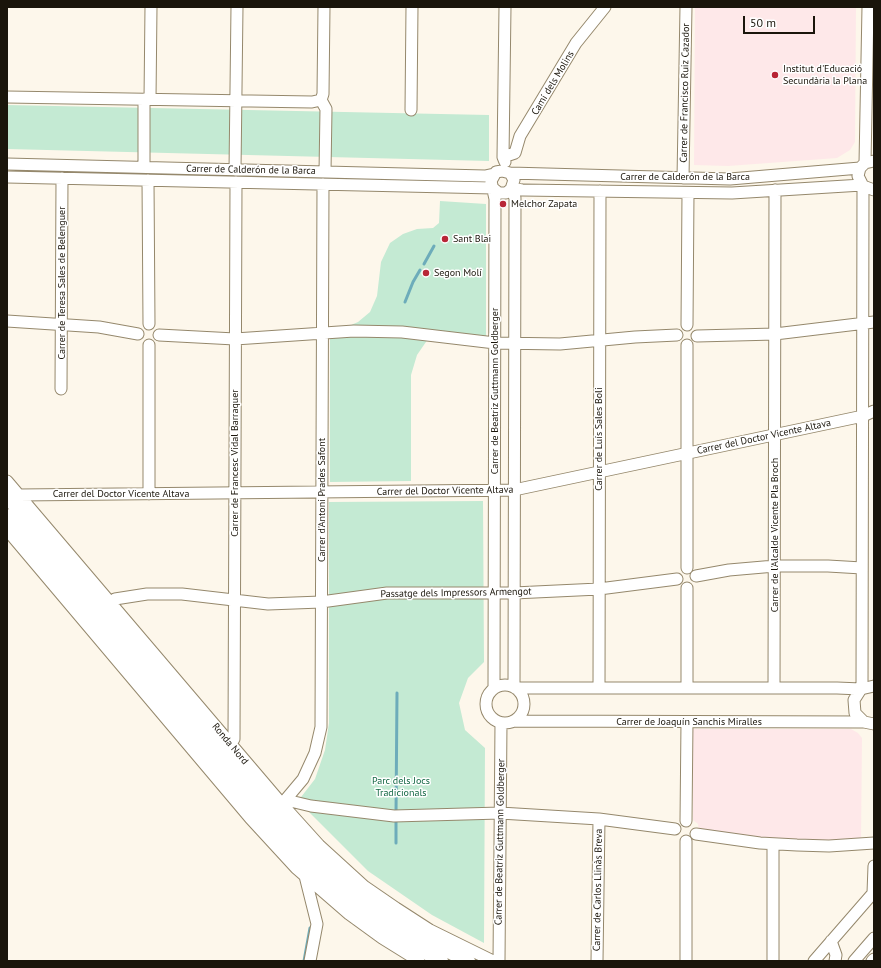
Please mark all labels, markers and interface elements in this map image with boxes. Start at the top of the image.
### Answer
scale bar [745,8,817,34]
text: 50 m [750,15,776,30]
street label: Carrer de Francisco Ruiz Cazador [678,23,692,163]
street label: Camí dels Molins [529,49,577,117]
place label: Institut d'Educació Secundària la Plana [783,63,867,86]
marker: Institut d'Educació Secundària la Plana [770,70,780,80]
street label: Carrer de Calderón de la Barca [186,163,316,177]
street label: Carrer de Calderón de la Barca [620,171,750,183]
place label: Melchor Zapata [511,198,577,210]
marker: Melchor Zapata [498,199,508,209]
street label: Carrer de Teresa Sales de Belenguer [56,206,68,360]
place label: Sant Blai [453,233,491,245]
marker: Sant Blai [440,234,450,244]
place label: Segon Molí [434,267,482,279]
marker: Segon Molí [421,268,431,278]
street label: Carrer de Beatriz Guttmann Goldberger [489,308,501,474]
street label: Carrer de Luís Sales Boli [593,387,605,491]
street label: Carrer de Francesc Vidal Barraquer [229,389,241,537]
street label: Carrer del Doctor Vicente Altava [696,417,832,457]
street label: Carrer d'Antoni Prades Safont [316,438,328,562]
street label: Carrer de l'Alcalde Vicente Pla Broch [769,458,781,612]
street label: Carrer del Doctor Vicente Altava [377,484,513,498]
street label: Carrer del Doctor Vicente Altava [53,488,189,500]
street label: Passatge dels Impressors Armengot [380,586,532,600]
street label: Carrer de Joaquín Sanchis Miralles [616,716,762,728]
street label: Ronda Nord [209,721,251,767]
street label: Carrer de Beatriz Guttmann Goldberger [493,759,507,925]
park label: Parc dels Jocs Tradicionals [372,775,430,798]
street label: Carrer de Carlos Llinàs Breva [591,829,605,951]

